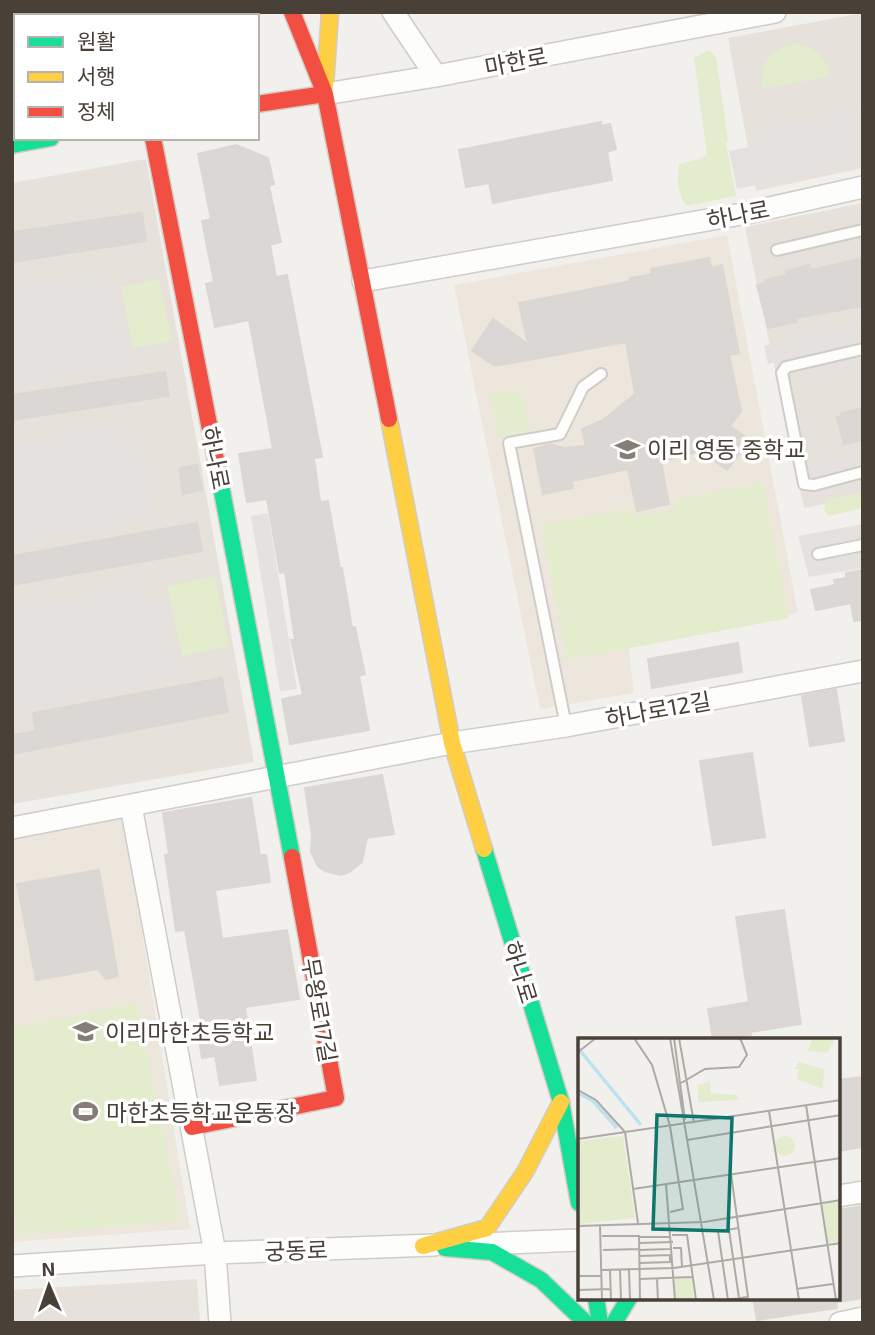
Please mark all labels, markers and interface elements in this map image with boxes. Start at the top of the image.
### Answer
legend [14,14,259,140]
text: 원활 [77,28,116,53]
street label: 마한로 [482,41,550,81]
text: 서행 [77,63,116,88]
text: 정체 [77,98,116,123]
street label: 하나로 [704,194,772,234]
street label: 하나로 [196,424,236,492]
school or university icon: 이리 영동 중학교 [613,435,641,463]
place label: 이리 영동 중학교 [647,435,805,463]
street label: 하나로12길 [603,686,713,732]
street label: 하나로 [498,938,544,1006]
street label: 무왕로17길 [297,956,343,1064]
school or university icon: 이리마한초등학교 [71,1018,99,1046]
place label: 이리마한초등학교 [105,1018,274,1046]
inset map [578,1038,840,1300]
sports icon: 마한초등학교운동장 [72,1098,100,1126]
place label: 마한초등학교운동장 [106,1098,296,1126]
street label: 궁동로 [264,1235,328,1265]
north arrow [14,1251,84,1321]
text: N [41,1257,56,1280]

